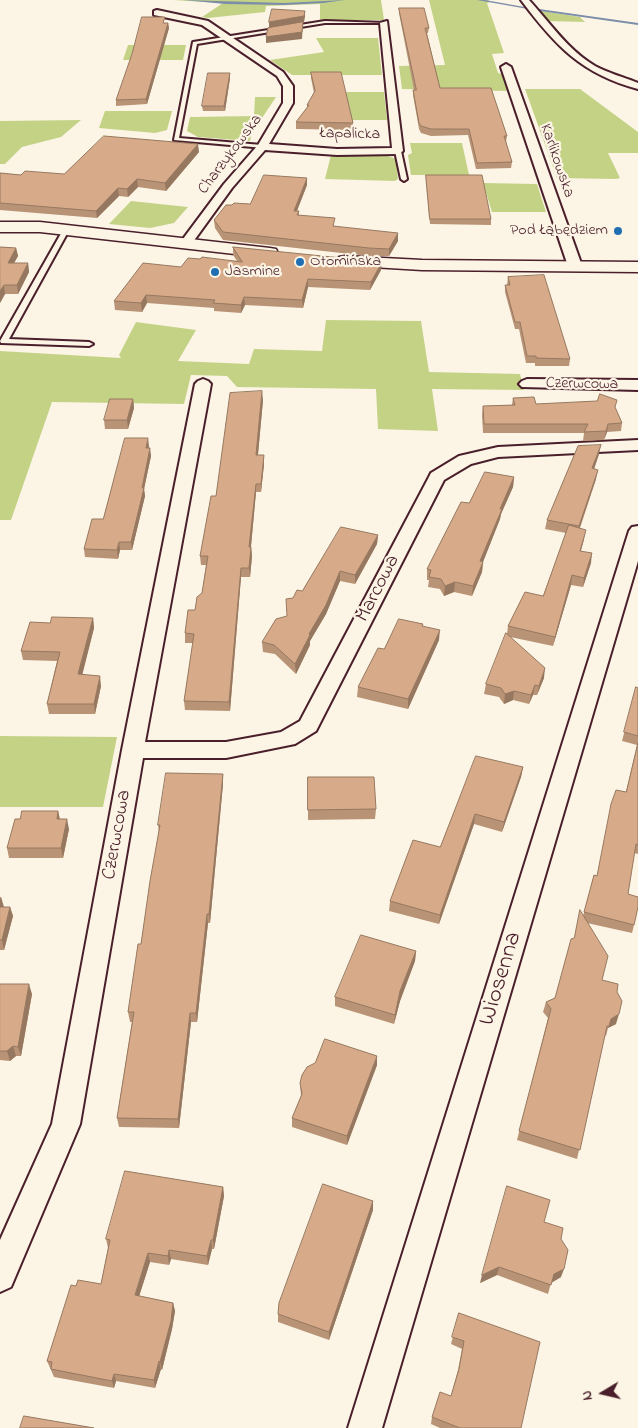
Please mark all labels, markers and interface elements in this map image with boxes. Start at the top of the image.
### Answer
street label: Charzykowska [195,111,267,199]
street label: Karlikowska [534,122,578,200]
street label: Łapalicka [320,125,380,145]
place label: Pod Łąbędziem [510,221,608,241]
marker: Pod Łąbędziem [612,225,624,237]
place label: Otomińska [310,252,381,272]
marker: Otomińska [294,256,306,268]
place label: Jasmine [225,262,280,282]
marker: Jasmine [209,266,221,278]
street label: Czerwcowa [546,375,618,395]
street label: Marcowa [352,551,406,627]
street label: Czerwcowa [98,788,138,882]
street label: Wiosenna [474,929,530,1029]
north arrow [578,1368,628,1418]
text: N [577,1389,599,1402]

